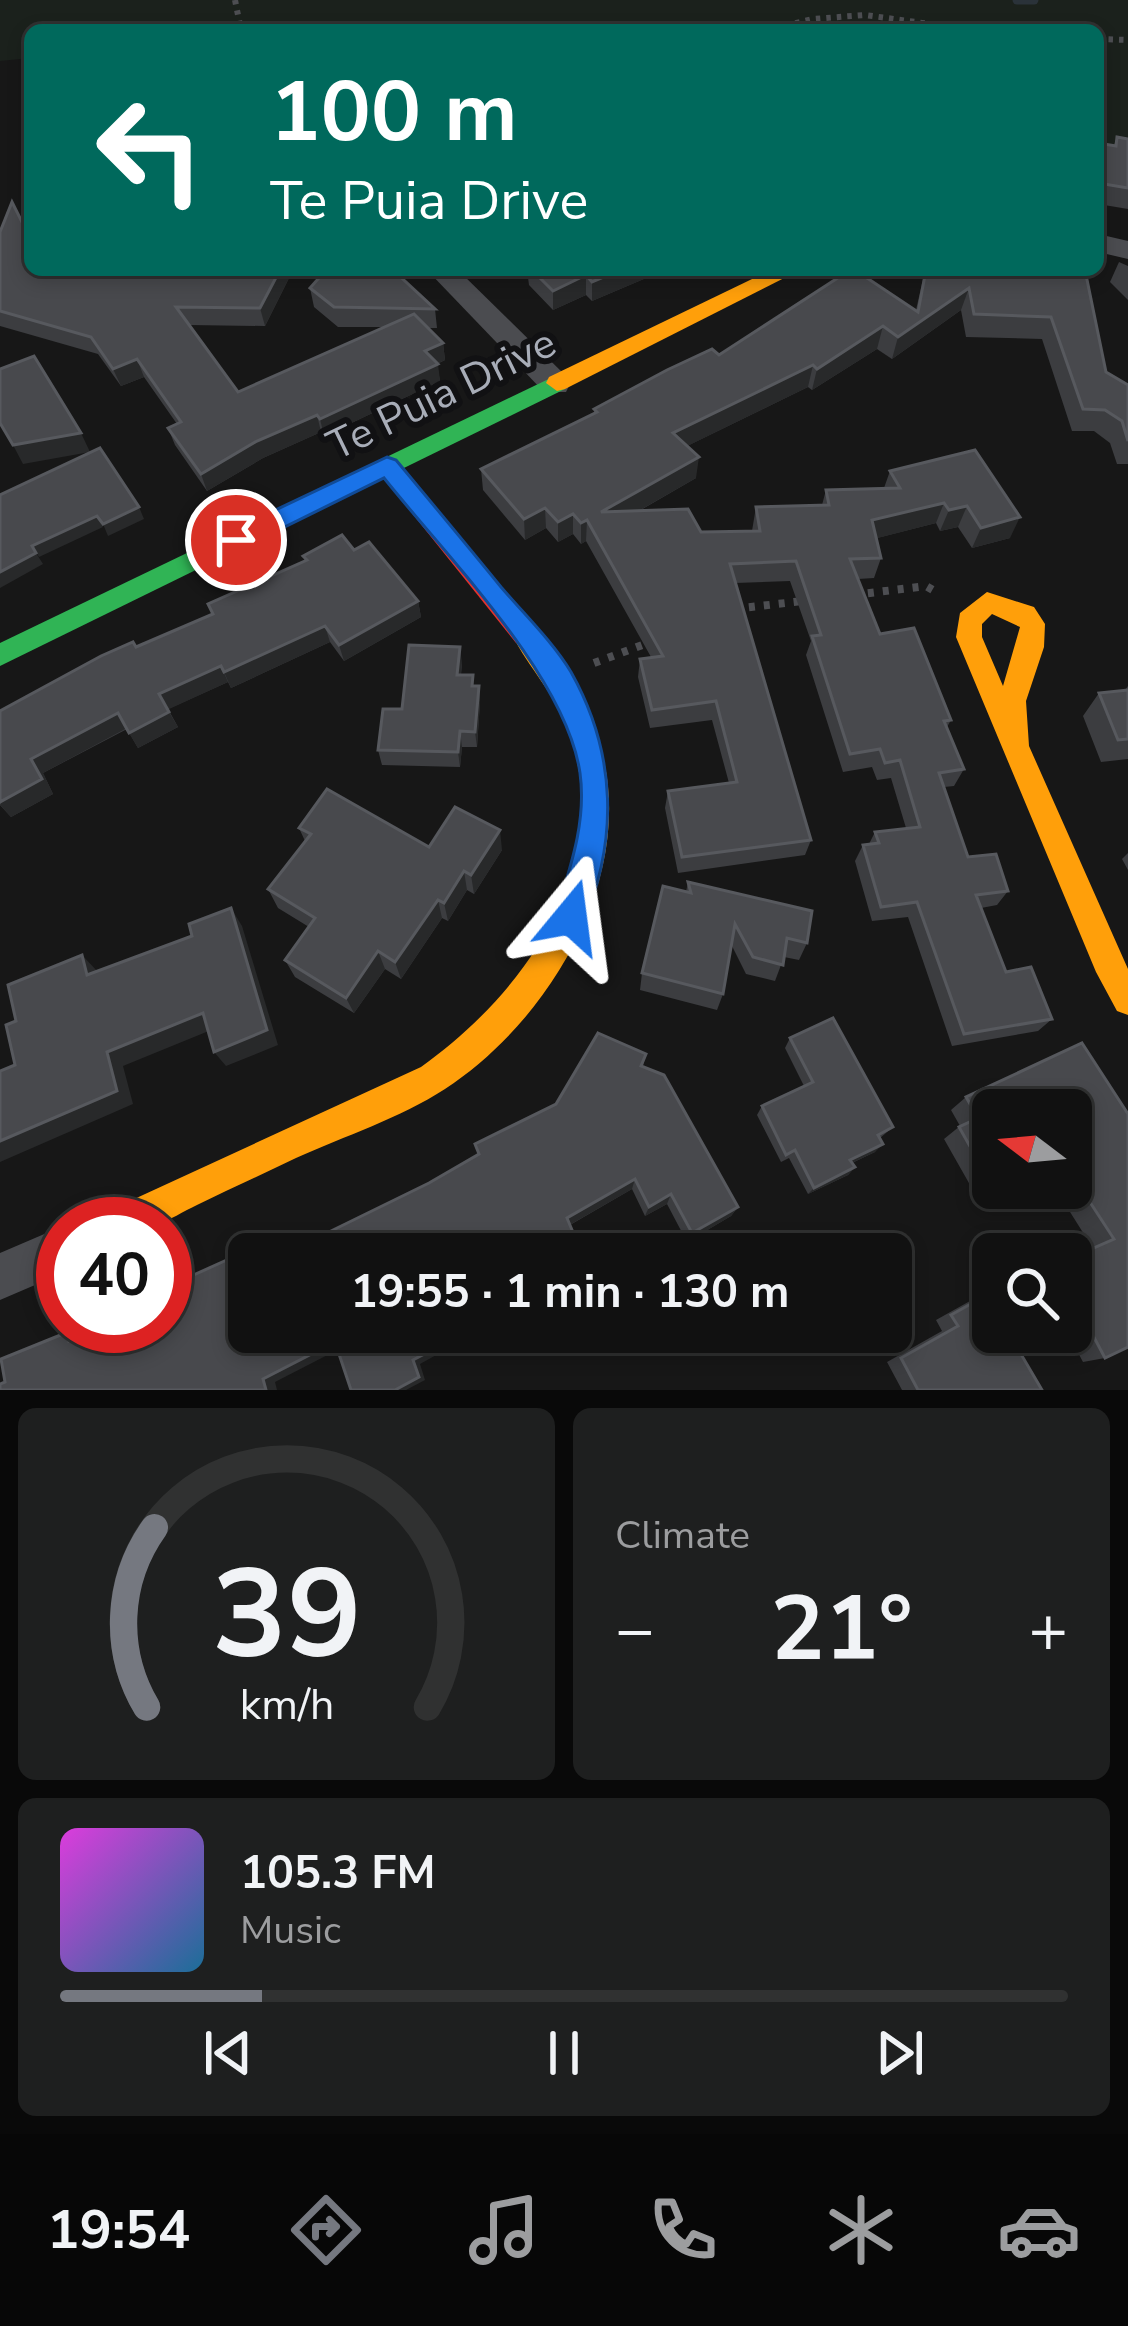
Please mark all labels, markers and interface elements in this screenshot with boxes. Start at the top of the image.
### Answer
text: 100 m [270,55,518,170]
icon: left [72,72,228,228]
text: Te Puia Drive [270,164,588,238]
street label: Te Puia Drive [318,314,565,474]
pin [185,489,287,591]
icon: arrive [203,507,269,573]
position arrow [508,854,634,980]
north arrow [972,1089,1092,1209]
map controls [972,1089,1092,1353]
speed limit sign: 40 [36,1197,192,1353]
button: search [972,1233,1092,1353]
text: 19:55 · 1 min · 130 m [350,1262,790,1323]
text: Climate [615,1509,750,1562]
text: 39 [212,1530,361,1700]
text: 21° [770,1568,913,1691]
text: − [615,1585,655,1675]
text: + [1028,1585,1068,1675]
text: km/h [239,1676,334,1734]
text: 105.3 FM [240,1843,436,1904]
text: Music [240,1904,341,1957]
icon: previous [195,2020,261,2086]
icon: pause [531,2020,597,2086]
icon: next [867,2020,933,2086]
icon: directions [284,2188,368,2272]
icon: music [462,2188,546,2272]
icon: phone [641,2188,725,2272]
icon: climate [819,2188,903,2272]
icon: car [997,2188,1081,2272]
text: 19:54 [47,2193,190,2267]

